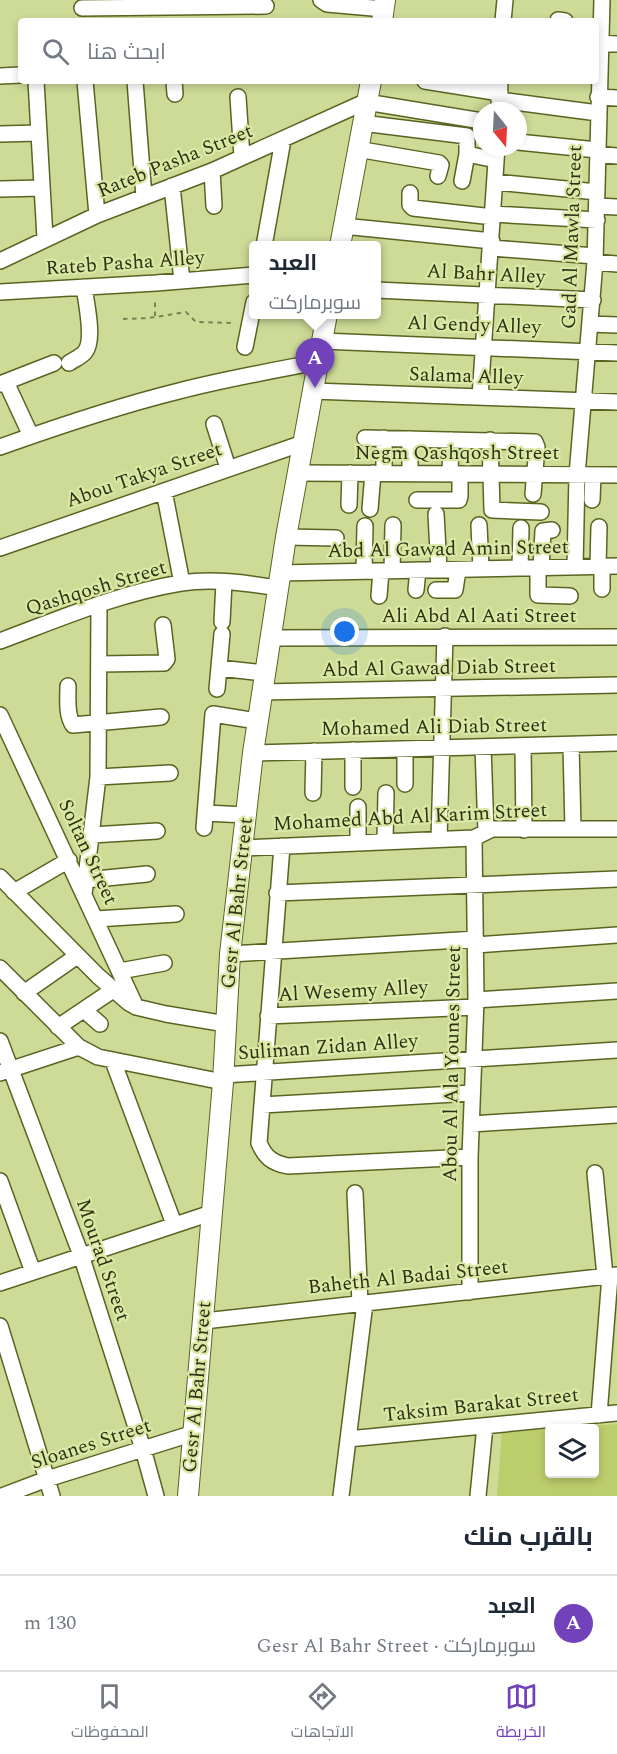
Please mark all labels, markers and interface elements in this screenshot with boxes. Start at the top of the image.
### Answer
search box [18,18,599,84]
icon: search [39,35,72,68]
text: ابحث هنا [87,36,166,69]
north arrow [473,102,527,156]
street label: Rateb Pasha Street [93,116,257,206]
street label: Gad Al Mawla Street [554,144,590,330]
popup [249,241,381,319]
street label: Rateb Pasha Alley [45,242,207,284]
text: العبد [269,247,317,280]
street label: Al Bahr Alley [426,256,548,292]
text: سوبرماركت [269,288,361,318]
street label: Al Gendy Alley [407,308,543,342]
pin: A [296,338,334,388]
street label: Salama Alley [408,359,525,393]
street label: Abou Takya Street [62,434,226,516]
street label: Negm Qashqosh Street [355,438,559,468]
street label: Abd Al Gawad Amin Street [327,532,569,566]
street label: Qashqosh Street [22,552,170,624]
street label: Ali Abd Al Aati Street [381,601,577,631]
your location [330,617,359,646]
street label: Abd Al Gawad Diab Street [322,651,556,685]
street label: Mohamed Ali Diab Street [321,710,547,744]
street label: Soltan Street [50,794,126,910]
street label: Mohamed Abd Al Karim Street [272,795,548,839]
street label: Gesr Al Bahr Street [213,816,261,990]
street label: Abou Al Ala Younes Street [435,946,469,1182]
street label: Al Wesemy Alley [277,972,430,1010]
street label: Suliman Zidan Alley [237,1026,420,1068]
street label: Mourad Street [68,1195,138,1325]
street label: Baheth Al Badai Street [306,1252,510,1302]
street label: Gesr Al Bahr Street [175,1300,219,1474]
street label: Taksim Barakat Street [382,1380,580,1430]
street label: Sloanes Street [27,1410,155,1478]
map controls [545,1424,599,1478]
button: layers [545,1424,599,1478]
text: بالقرب منك [464,1517,593,1557]
text: العبد [488,1590,536,1623]
text: 130 m [24,1608,76,1638]
text: A [566,1608,581,1638]
text: سوبرماركت · Gesr Al Bahr Street [257,1631,536,1661]
tab: المحفوظات [71,1680,149,1746]
tab: الاتجاهات [291,1680,354,1746]
tab: الخريطة [496,1680,546,1746]

